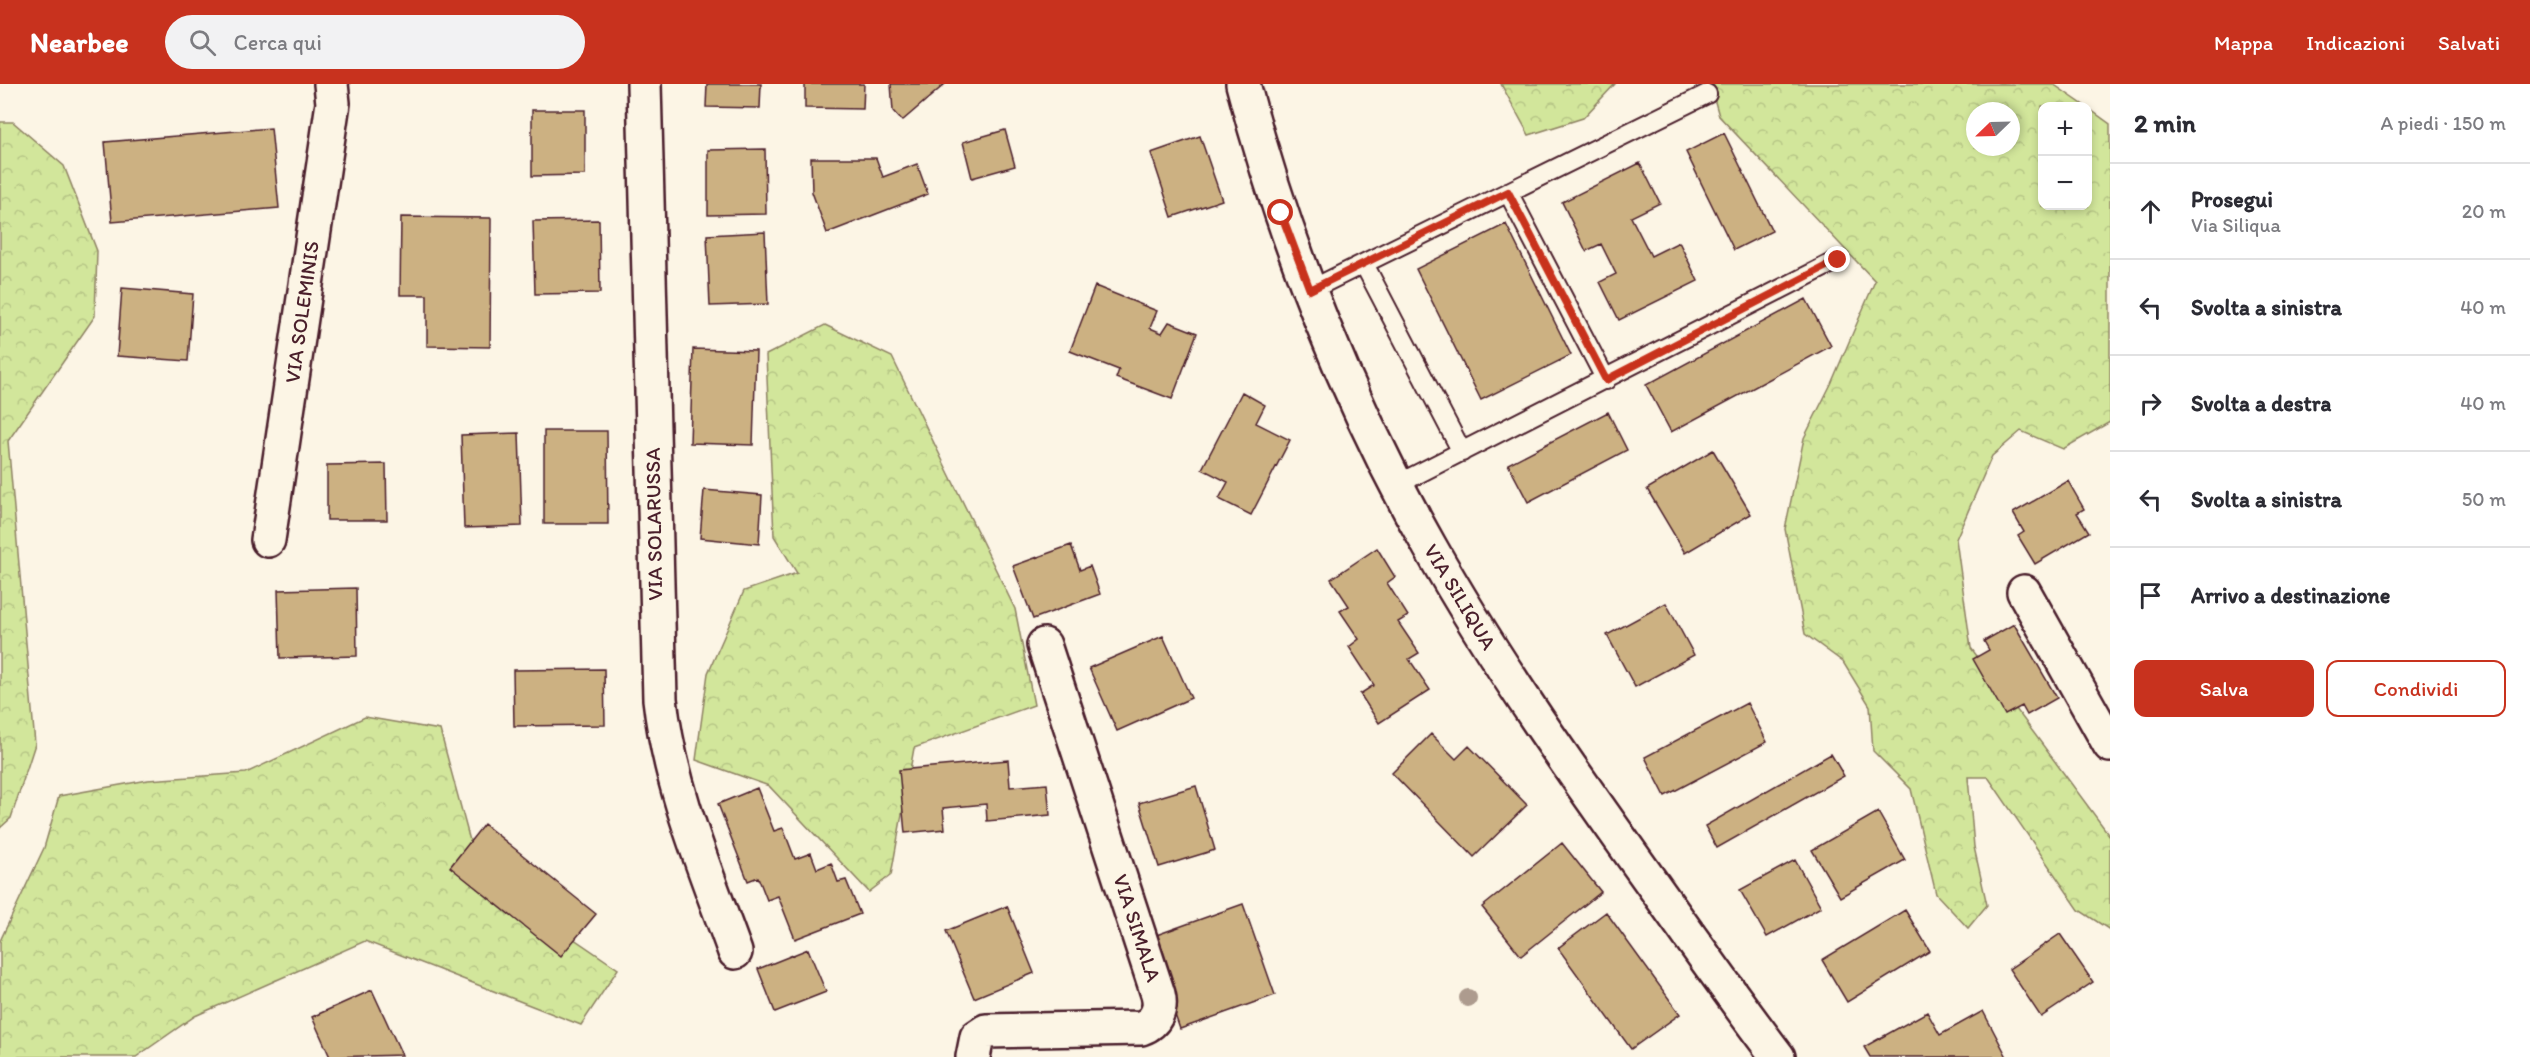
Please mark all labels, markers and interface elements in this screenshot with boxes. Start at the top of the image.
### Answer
search box [165,15,585,69]
text: Nearbee [30,25,129,59]
icon: search [186,26,219,59]
text: Cerca qui [234,29,322,56]
text: Mappa [2214,30,2273,55]
text: Indicazioni [2306,30,2405,55]
text: Salvati [2438,30,2500,55]
north arrow [1966,102,2020,156]
map controls [2038,102,2092,210]
button: + [2038,102,2092,156]
text: 2 min [2134,107,2196,139]
text: A piedi · 150 m [2381,111,2506,135]
button: − [2038,156,2092,210]
text: Prosegui [2191,186,2273,213]
icon: ahead [2134,195,2167,228]
route start [1267,199,1293,225]
text: 20 m [2462,199,2506,223]
text: Via Siliqua [2191,213,2281,237]
street label: VIA SOLEMINIS [279,239,324,385]
route end [1824,246,1850,272]
icon: left [2134,291,2167,324]
text: Svolta a sinistra [2191,294,2342,321]
text: 40 m [2460,295,2506,319]
icon: right [2134,387,2167,420]
text: Svolta a destra [2191,390,2331,417]
text: 40 m [2460,391,2506,415]
street label: VIA SOLARUSSA [640,447,667,601]
icon: left [2134,483,2167,516]
text: Svolta a sinistra [2191,486,2342,513]
text: 50 m [2462,487,2506,511]
street label: VIA SILIQUA [1419,539,1502,655]
icon: arrive [2134,579,2167,612]
text: Arrivo a destinazione [2191,582,2390,609]
button: Salva [2134,660,2314,717]
button: Condividi [2326,660,2506,717]
street label: VIA SIMALA [1108,871,1167,985]

